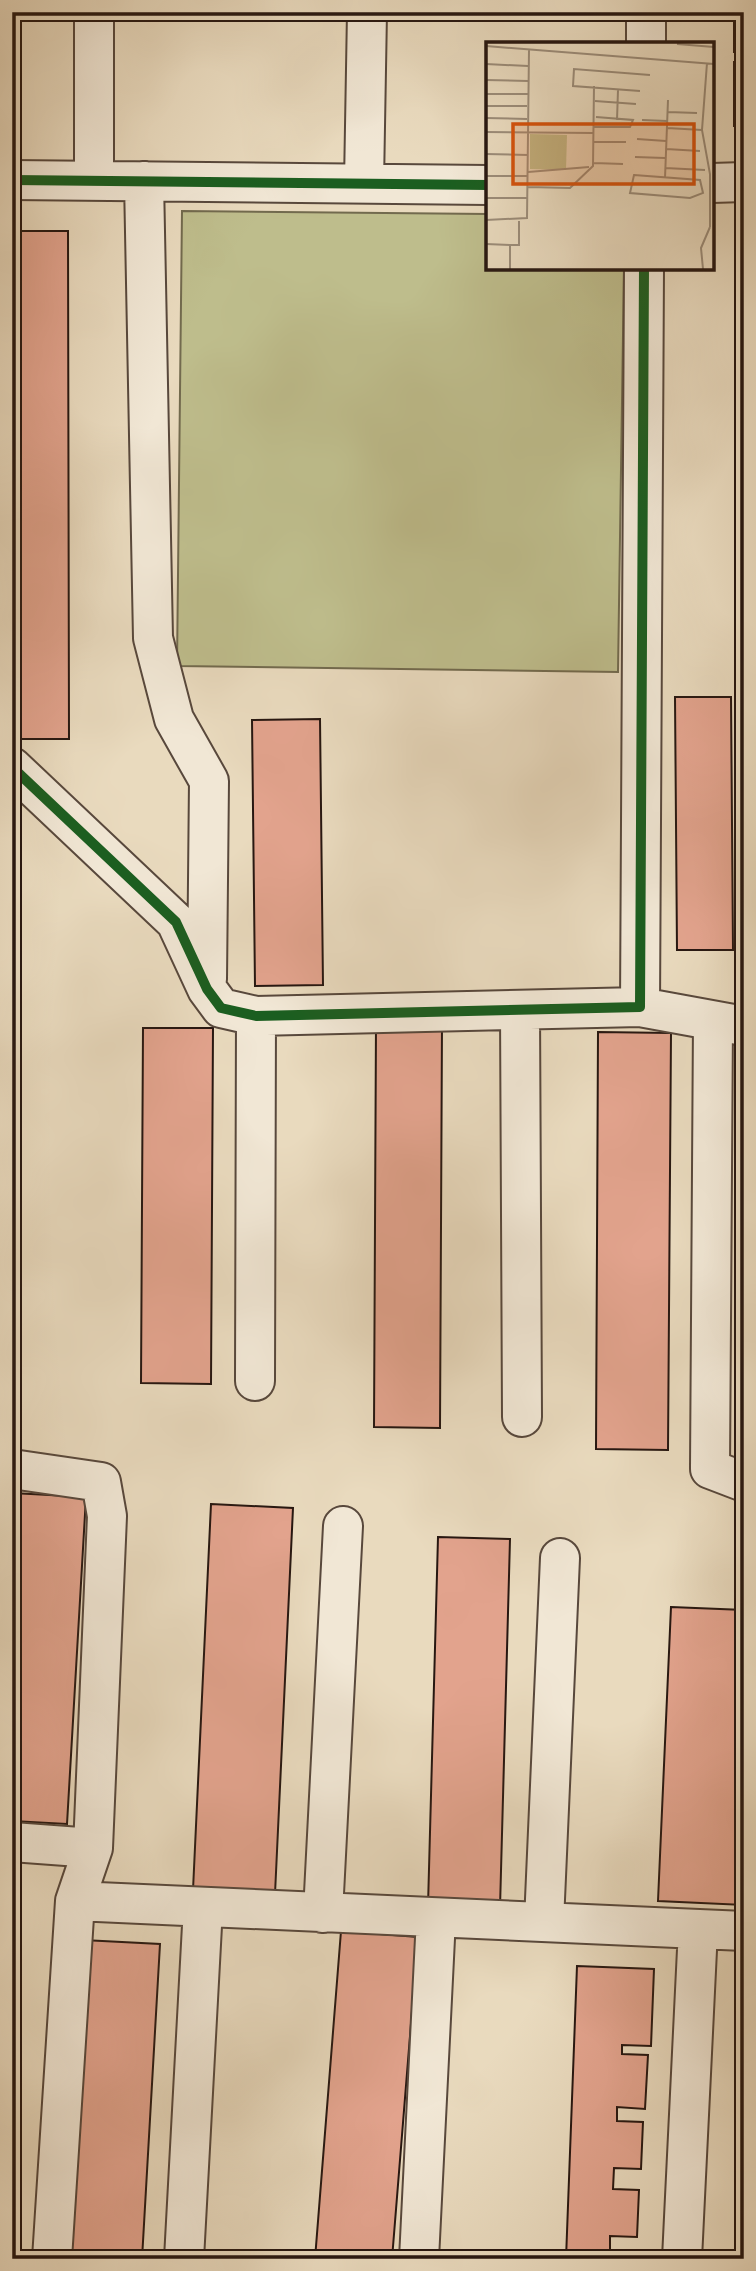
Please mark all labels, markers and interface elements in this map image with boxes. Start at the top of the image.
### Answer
inset map [486,42,714,270]

